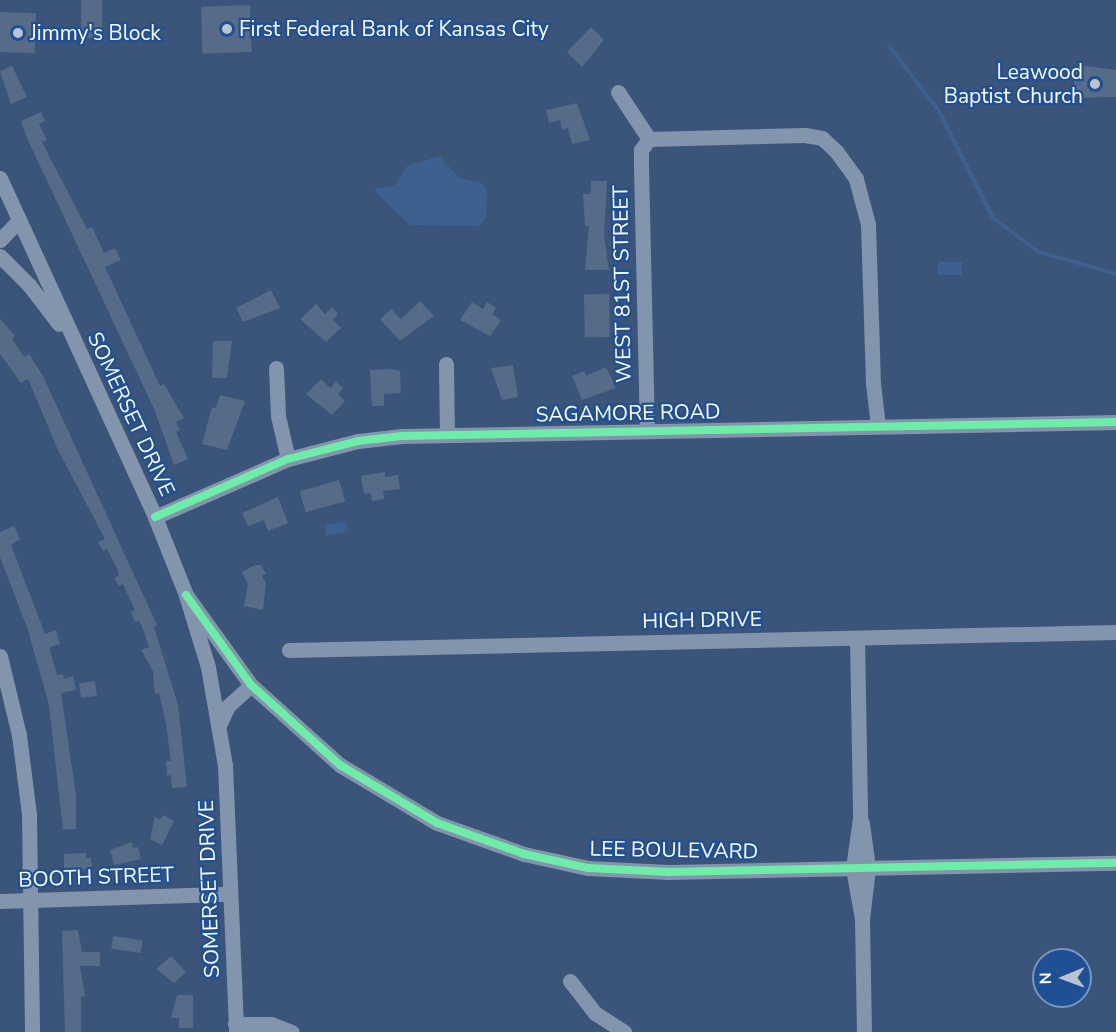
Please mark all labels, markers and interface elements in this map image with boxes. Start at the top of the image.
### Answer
place label: First Federal Bank of Kansas City [239,16,549,42]
place label: Jimmy's Block [30,20,161,46]
marker: First Federal Bank of Kansas City [220,22,234,36]
marker: Jimmy's Block [11,26,25,40]
place label: Leawood Baptist Church [944,59,1083,109]
marker: Leawood Baptist Church [1088,77,1102,91]
street label: WEST 81ST STREET [608,185,636,383]
street label: SOMERSET DRIVE [82,328,180,500]
street label: SAGAMORE ROAD [535,399,721,427]
street label: HIGH DRIVE [642,606,762,634]
street label: SOMERSET DRIVE [193,800,225,978]
street label: LEE BOULEVARD [589,836,759,864]
street label: BOOTH STREET [18,862,174,892]
north arrow [1032,948,1092,1008]
text: N [1035,972,1057,984]

